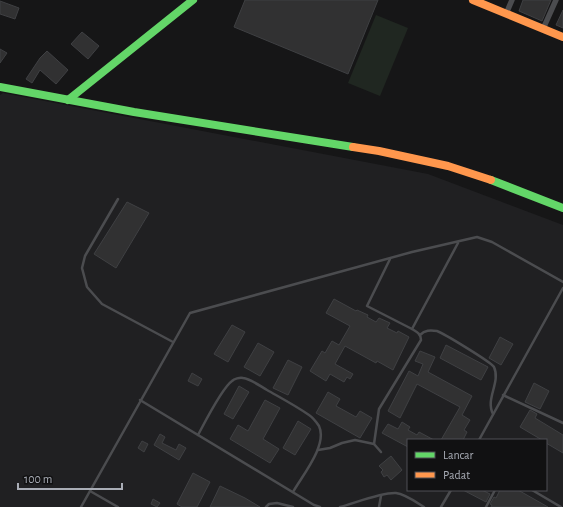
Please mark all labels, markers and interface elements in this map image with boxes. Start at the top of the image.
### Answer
legend [407,439,547,491]
text: Lancar [443,449,474,461]
scale bar [18,465,122,491]
text: Padat [443,469,470,481]
text: 100 m [24,473,52,485]

